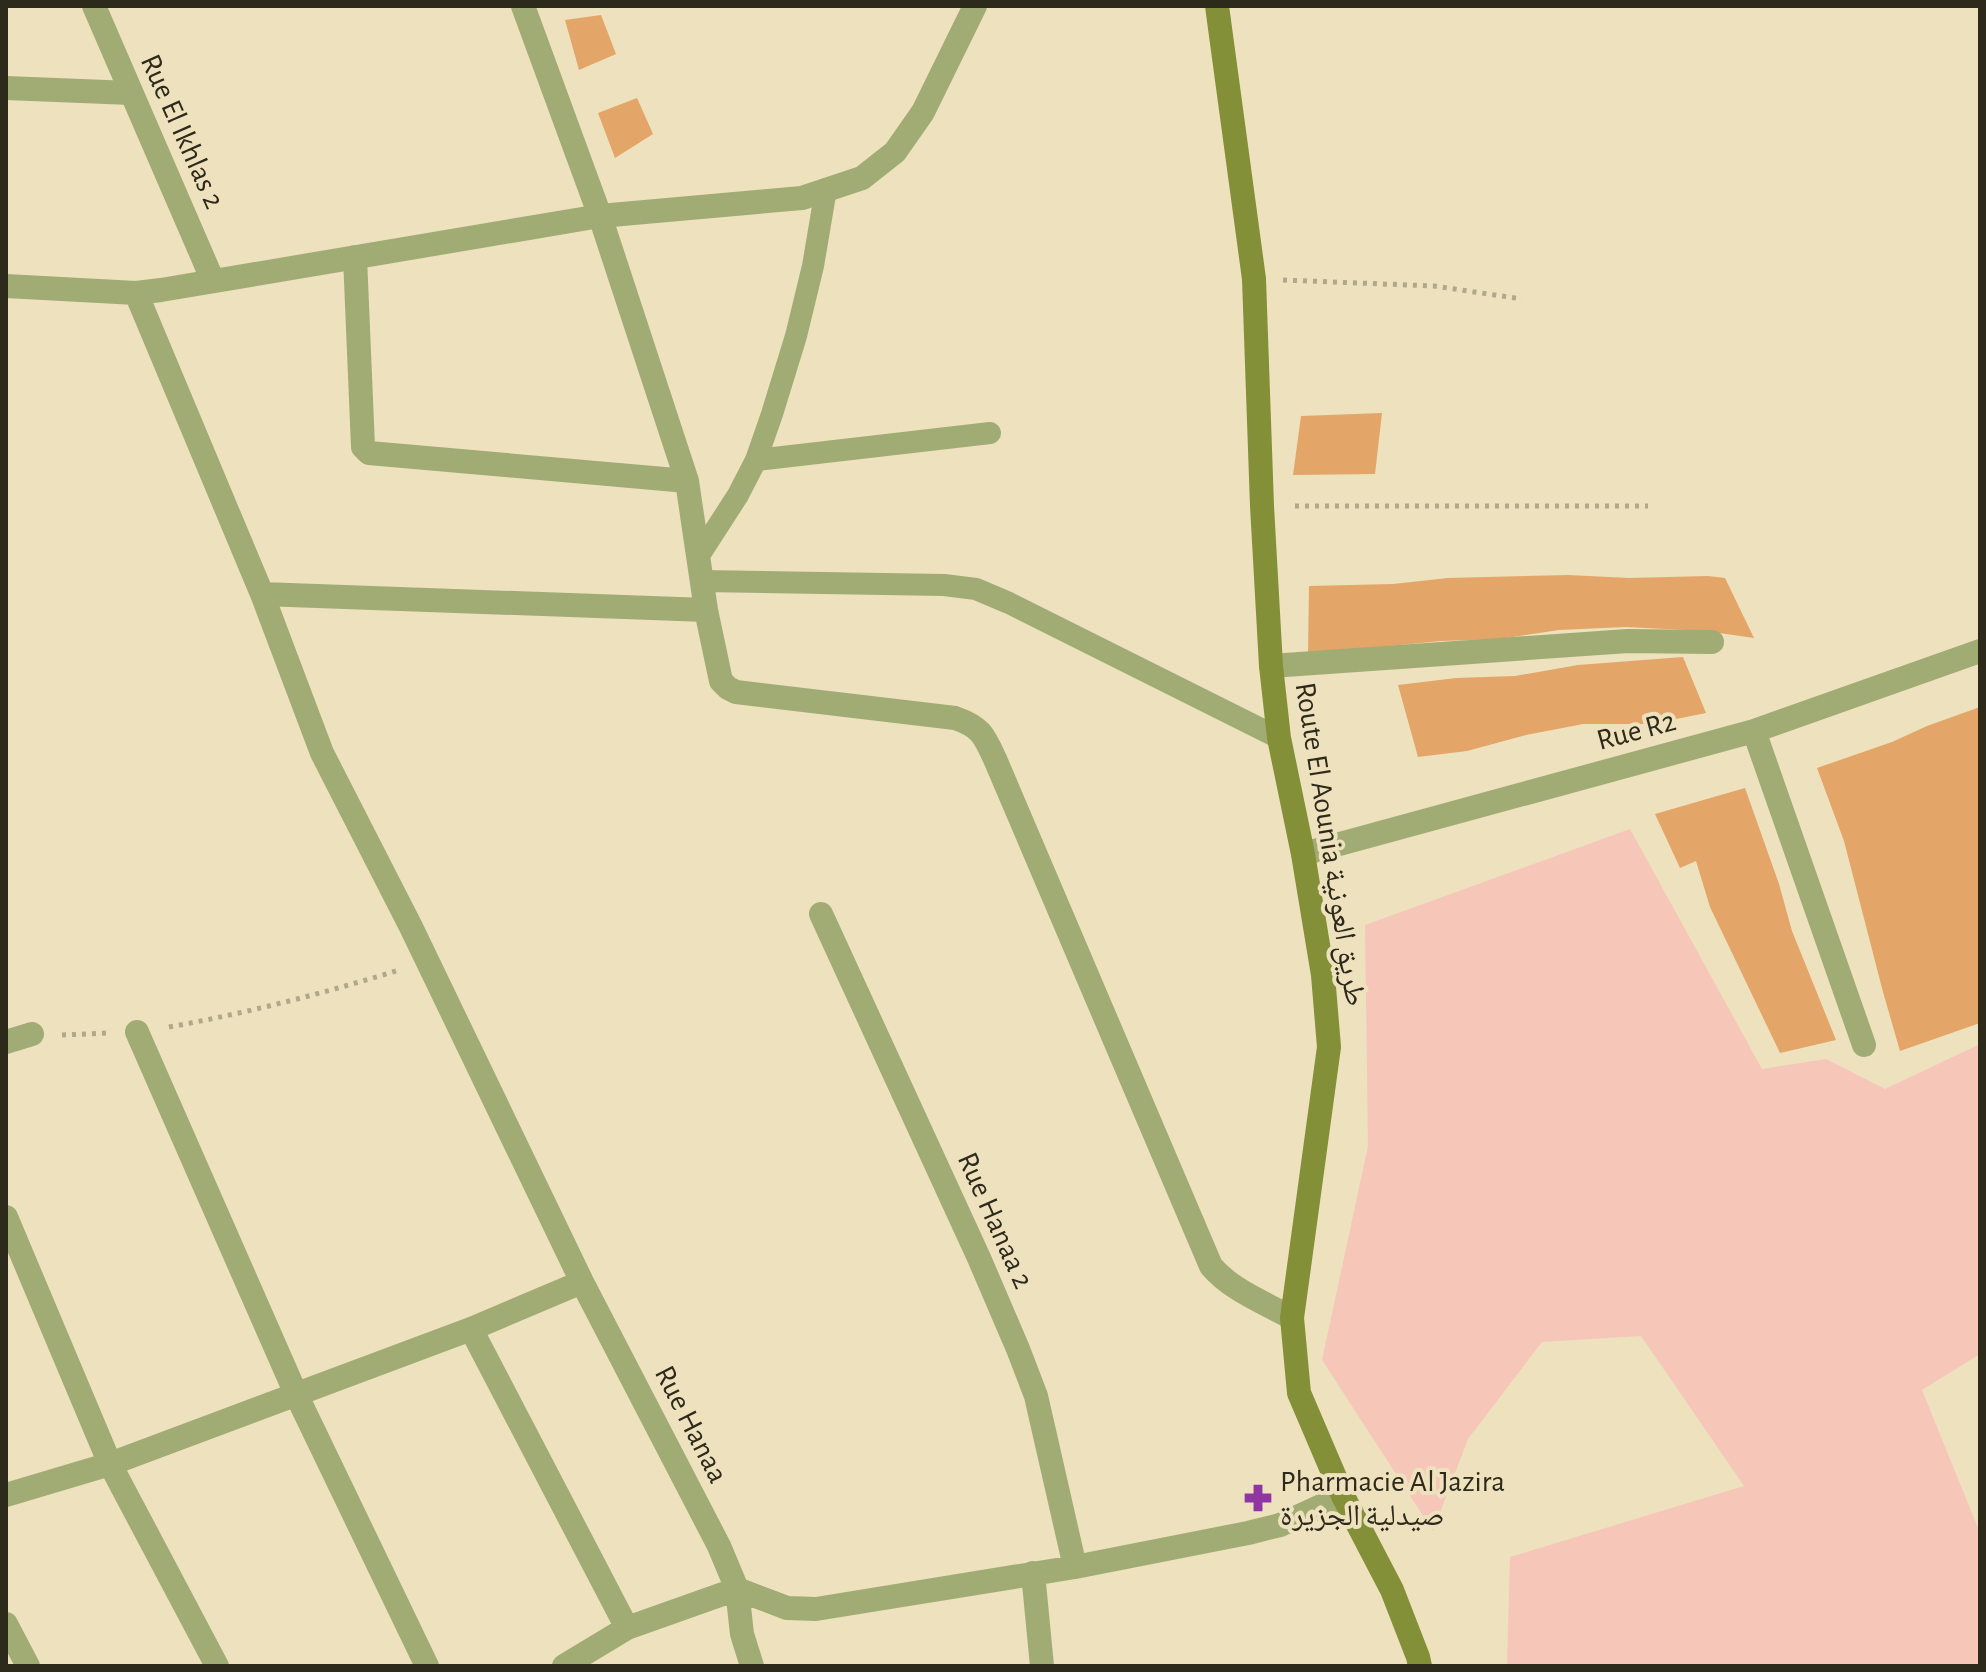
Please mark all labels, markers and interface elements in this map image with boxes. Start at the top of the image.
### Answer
street label: Rue El Ikhlas 2 [135,50,229,213]
street label: Route El Aounia طريق العونية [1288,680,1370,1009]
street label: Rue R2 [1594,706,1679,756]
street label: Rue Hanaa 2 [952,1148,1038,1293]
street label: Rue Hanaa [649,1361,733,1488]
place label: Pharmacie Al Jazira صيدلية الجزيرة [1280,1467,1505,1532]
pharmacy icon: Pharmacie Al Jazira صيدلية الجزيرة [1243,1483,1273,1513]

